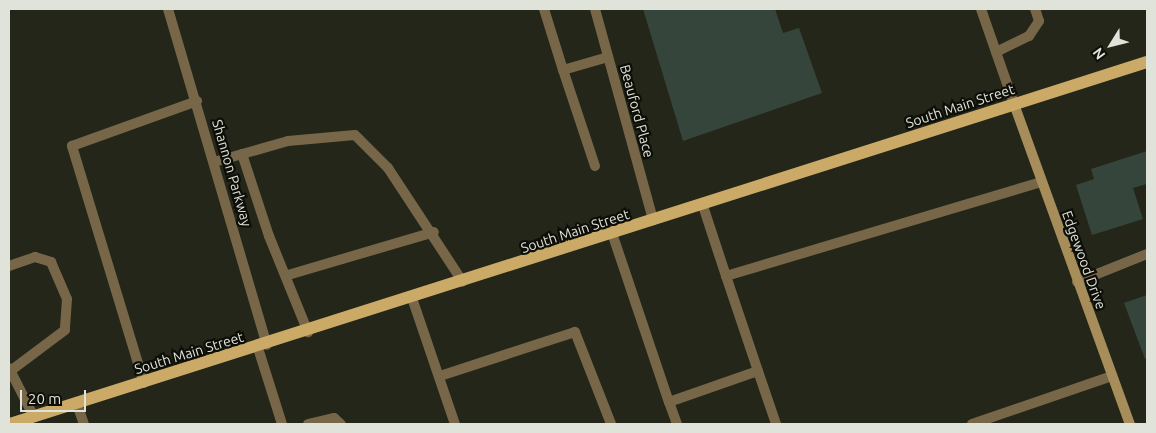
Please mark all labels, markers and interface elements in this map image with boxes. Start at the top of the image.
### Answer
north arrow [1086,20,1136,70]
text: N [1089,45,1108,63]
street label: Beauford Place [617,63,657,159]
street label: South Main Street [904,81,1016,131]
street label: Shannon Parkway [209,118,255,228]
street label: South Main Street [519,206,631,256]
street label: Edgewood Drive [1058,209,1110,311]
street label: South Main Street [132,328,246,378]
scale bar [22,380,89,412]
text: 20 m [28,390,61,407]

